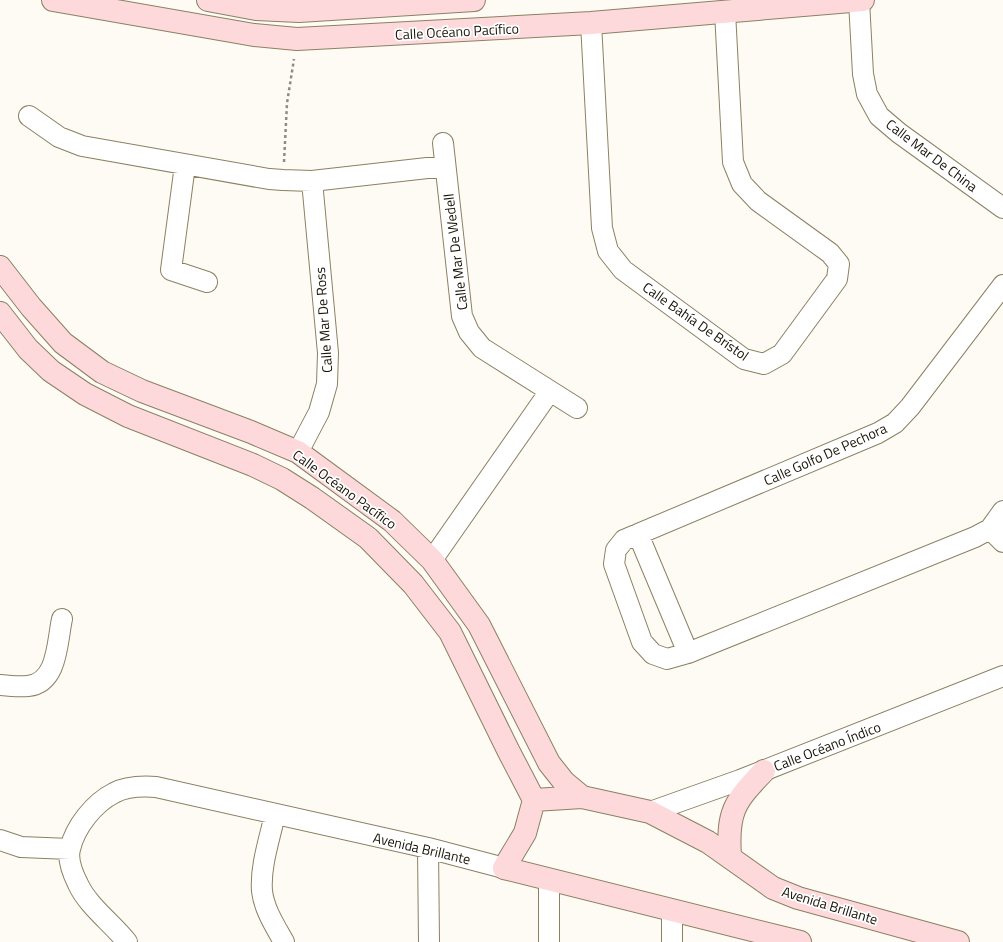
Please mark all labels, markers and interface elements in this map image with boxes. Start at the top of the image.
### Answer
street label: Calle Océano Pacífico [394,17,520,45]
street label: Calle Mar De China [882,114,982,196]
street label: Calle Mar De Wedell [437,193,473,311]
street label: Calle Mar De Ross [309,266,337,374]
street label: Calle Bahía De Brístol [639,276,753,366]
street label: Calle Golfo De Pechora [760,417,890,491]
street label: Calle Océano Pacífico [289,444,401,534]
street label: Calle Océano Índico [770,716,884,776]
street label: Avenida Brillante [371,827,473,869]
street label: Avenida Brillante [779,880,881,930]

